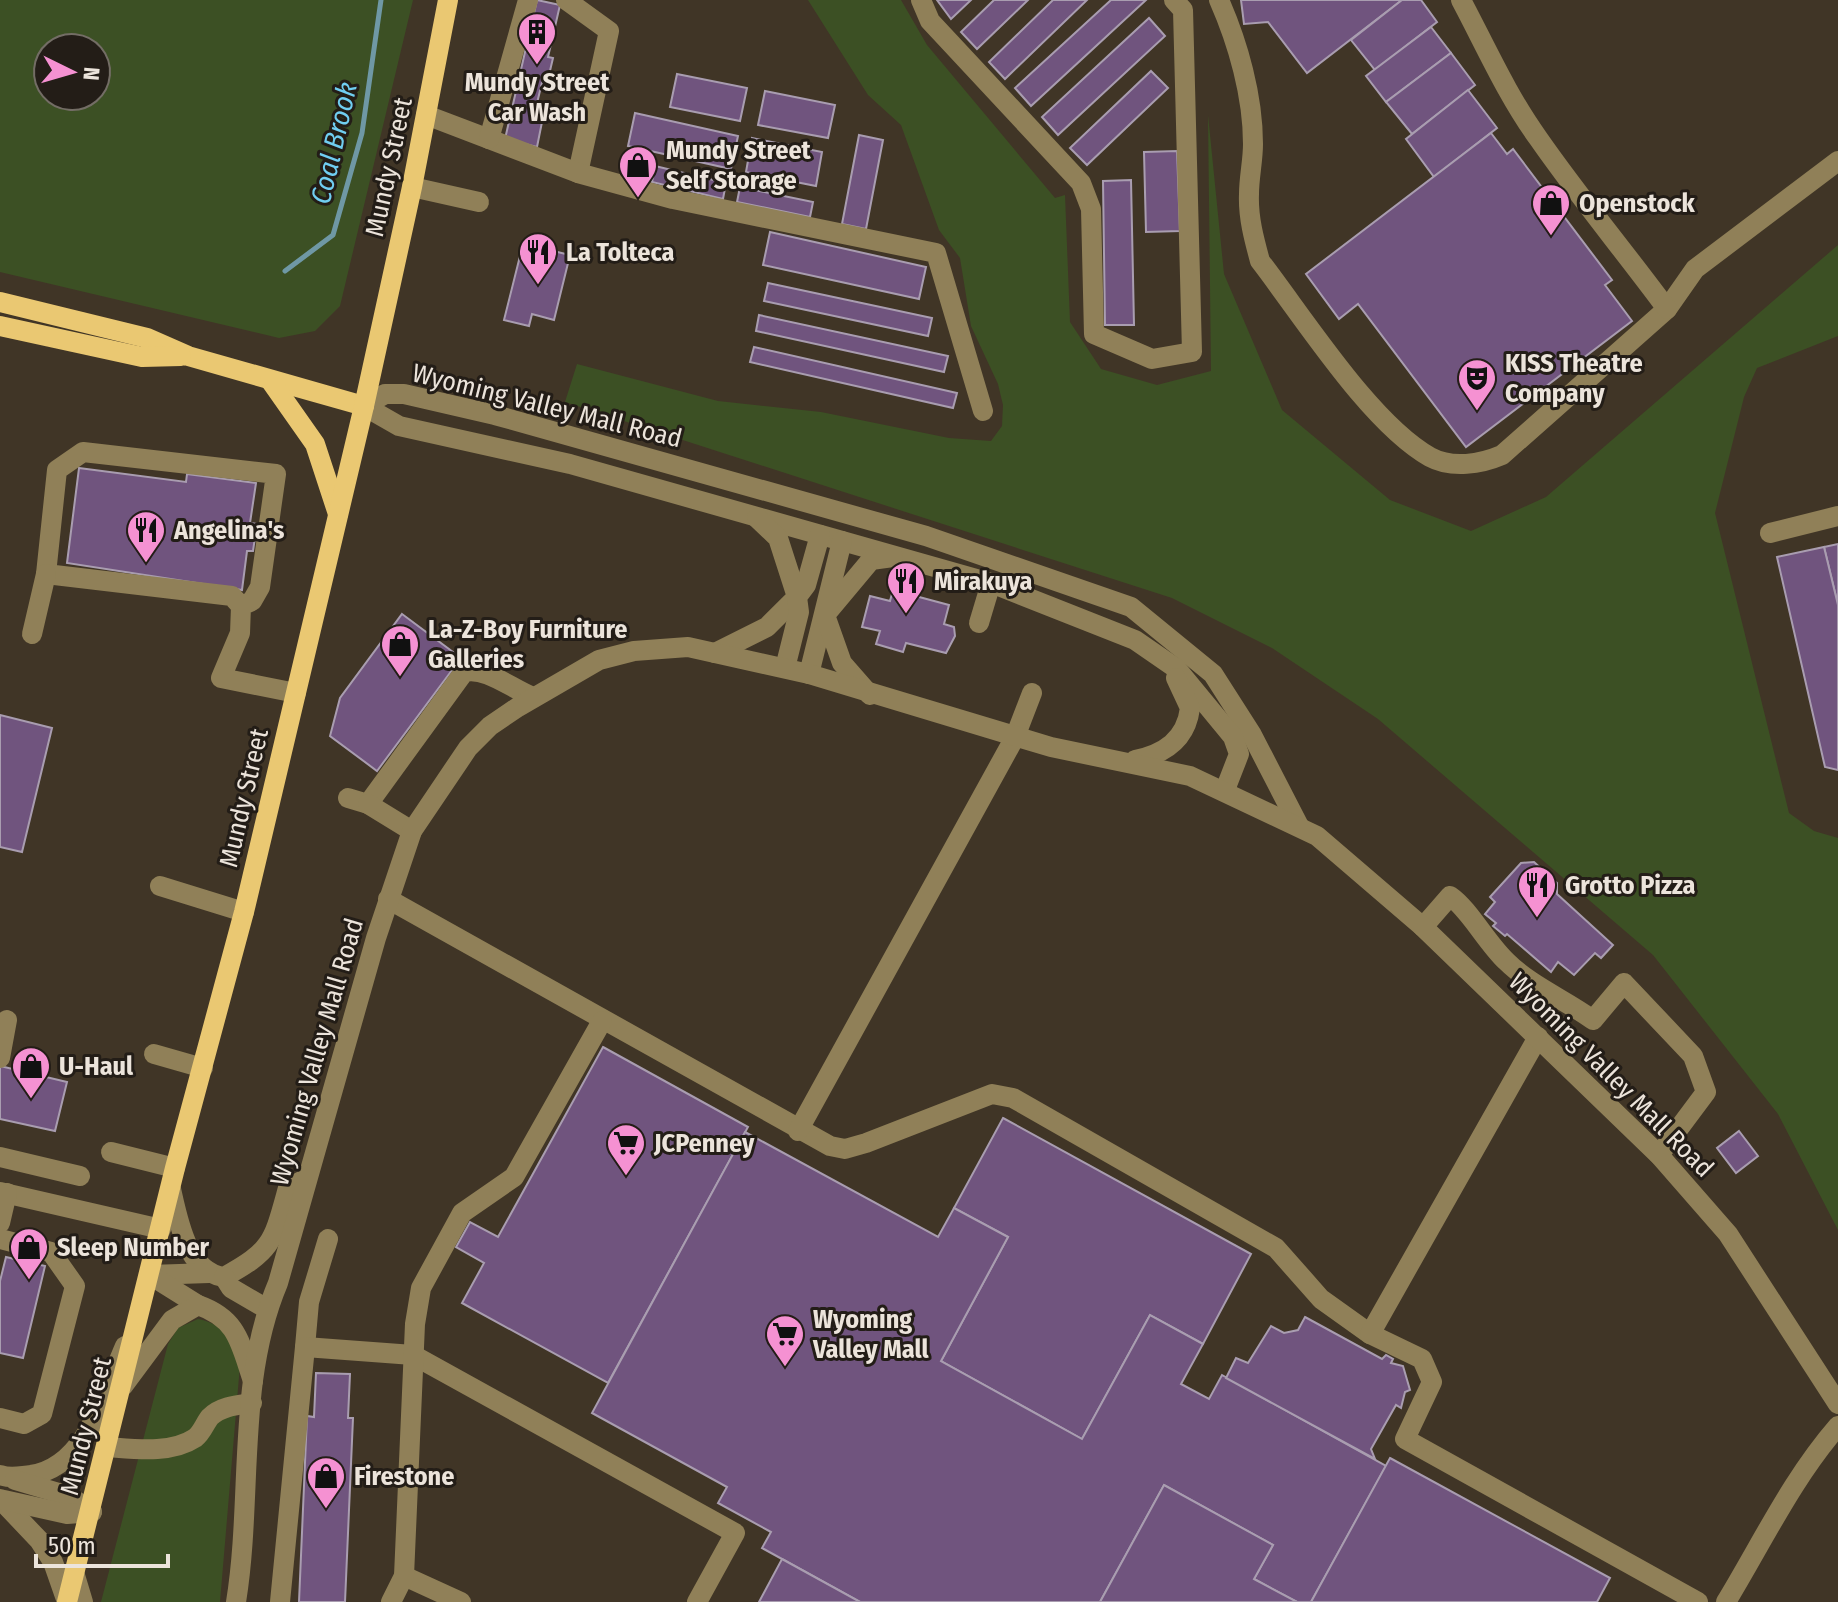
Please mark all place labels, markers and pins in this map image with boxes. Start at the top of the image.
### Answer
building icon: Mundy Street Car Wash [516,11,558,66]
place label: Mundy Street Car Wash [465,67,610,128]
place label: Mundy Street Self Storage [666,135,812,196]
shop icon: Mundy Street Self Storage [617,144,659,199]
shop icon: Openstock [1530,182,1572,237]
place label: Openstock [1579,188,1696,219]
restaurant icon: La Tolteca [517,231,559,286]
place label: La Tolteca [566,237,675,268]
place label: KISS Theatre Company [1505,348,1643,409]
theatre icon: KISS Theatre Company [1456,357,1498,412]
restaurant icon: Angelina's [125,509,167,564]
place label: Angelina's [173,515,284,546]
restaurant icon: Mirakuya [885,560,927,615]
place label: Mirakuya [934,566,1033,597]
place label: La-Z-Boy Furniture Galleries [428,614,627,675]
shop icon: La-Z-Boy Furniture Galleries [379,623,421,678]
restaurant icon: Grotto Pizza [1516,864,1558,919]
place label: Grotto Pizza [1565,870,1695,901]
shop icon: U-Haul [10,1045,52,1100]
place label: U-Haul [59,1051,134,1082]
supermarket icon: JCPenney [605,1122,647,1177]
place label: JCPenney [653,1128,755,1159]
shop icon: Sleep Number [8,1226,50,1281]
place label: Sleep Number [57,1232,210,1263]
place label: Wyoming Valley Mall [812,1304,930,1365]
supermarket icon: Wyoming Valley Mall [764,1313,806,1368]
shop icon: Firestone [305,1455,347,1510]
place label: Firestone [354,1461,454,1492]

